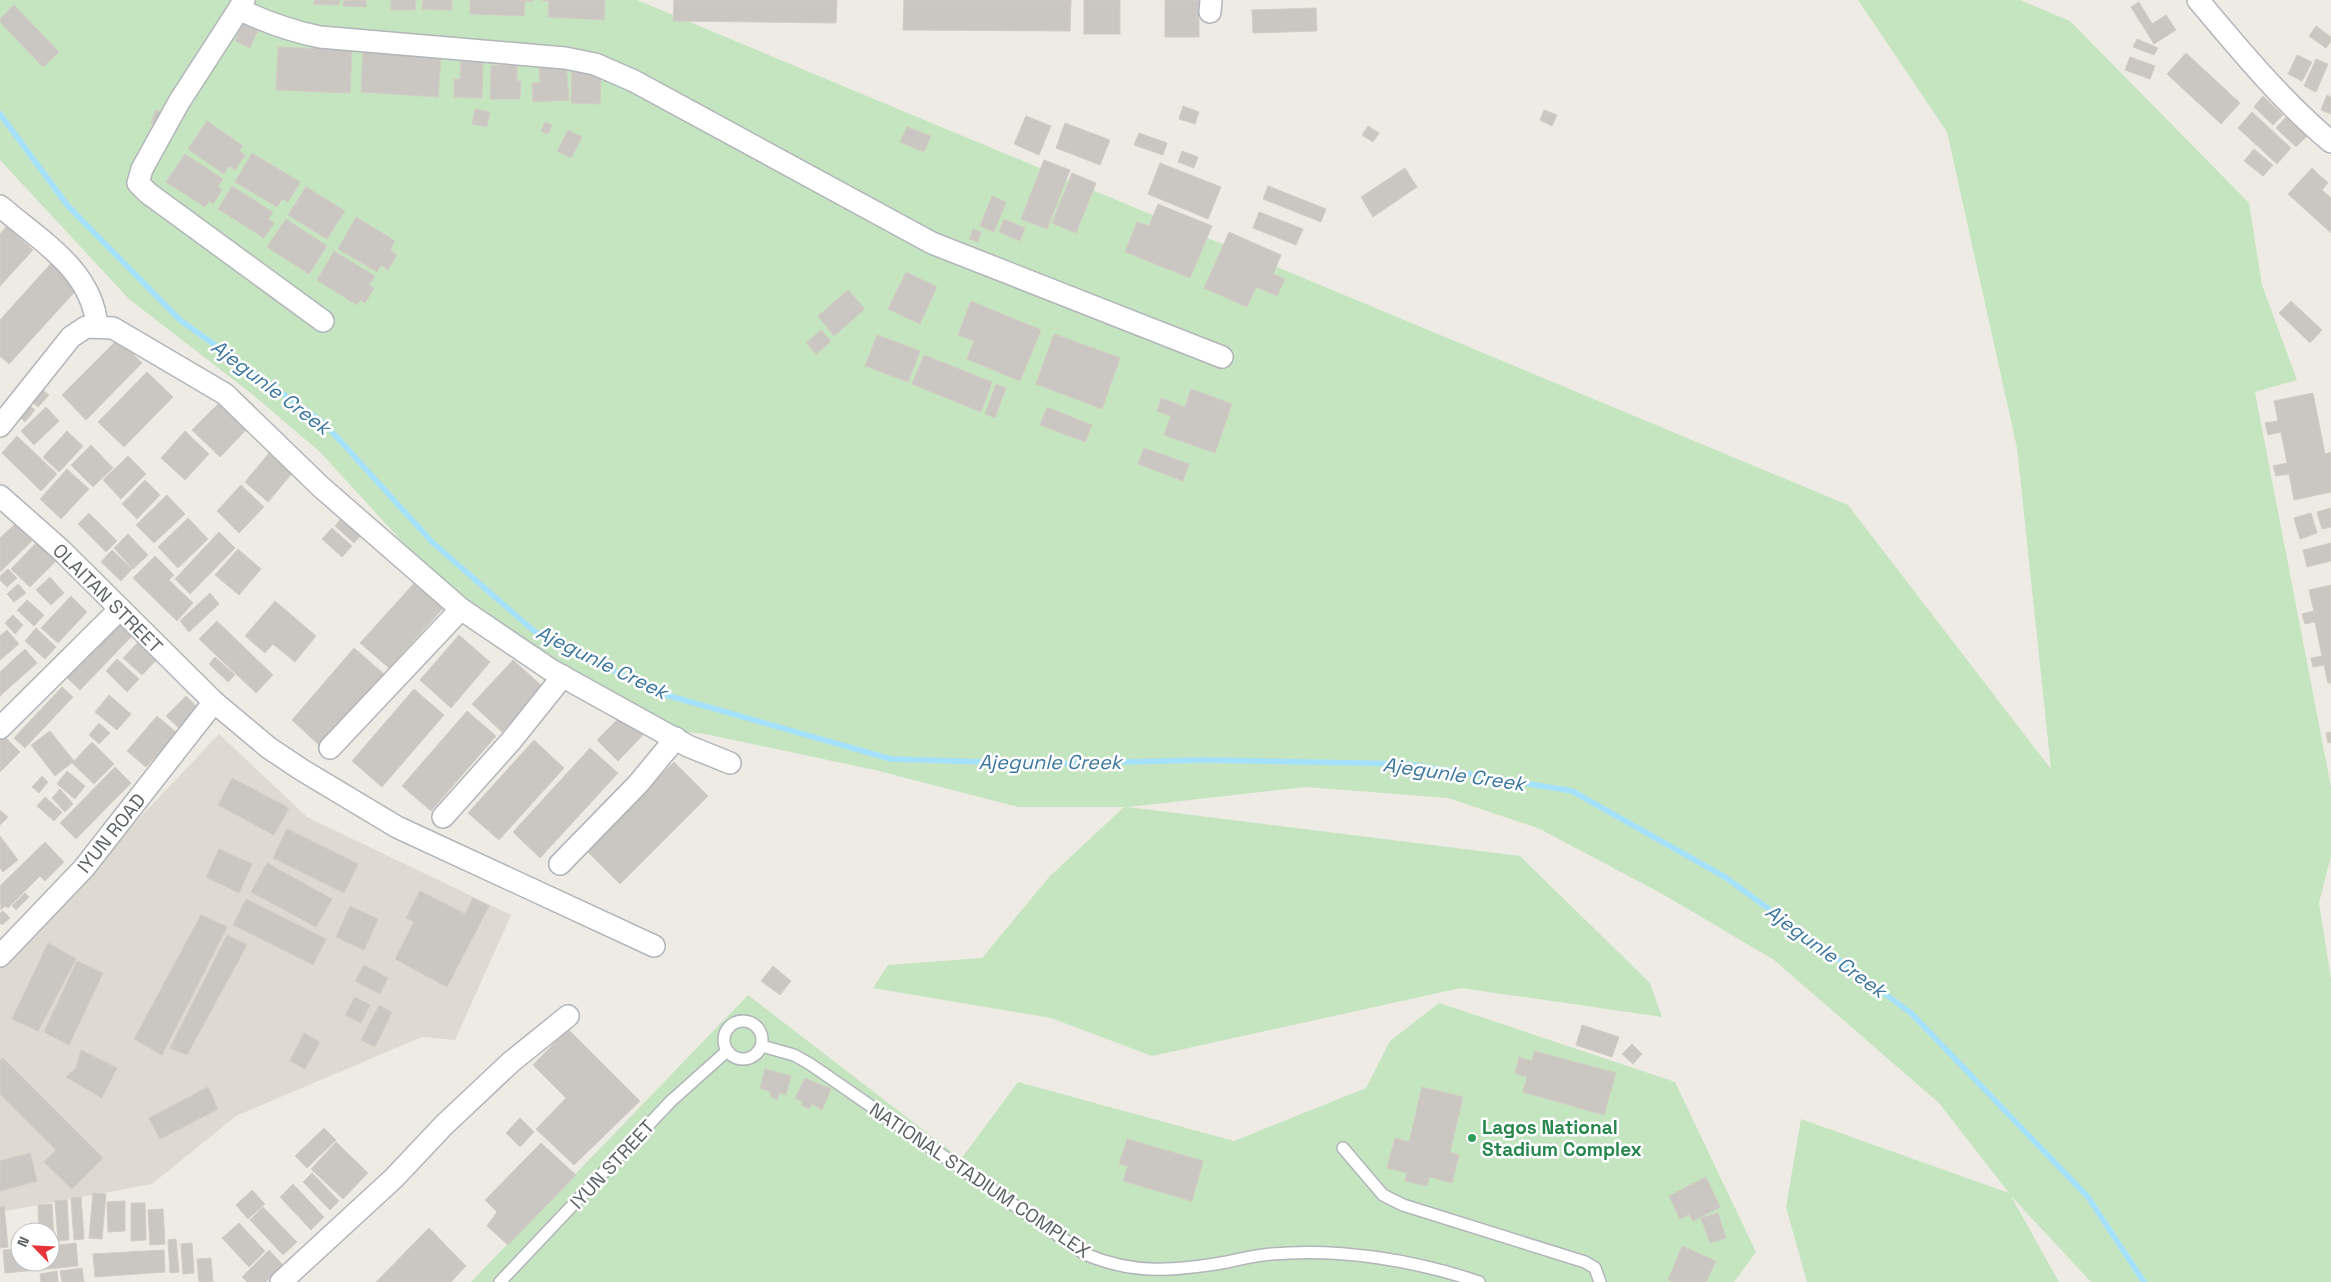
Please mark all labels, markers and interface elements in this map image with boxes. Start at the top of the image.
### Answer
water label: Ajegunle Creek [206,334,338,442]
street label: OLAITAN STREET [47,538,168,659]
water label: Ajegunle Creek [532,619,674,706]
water label: Ajegunle Creek [978,749,1124,775]
water label: Ajegunle Creek [1381,751,1529,797]
street label: IYUN ROAD [72,788,151,878]
water label: Ajegunle Creek [1760,898,1893,1005]
street label: NATIONAL STADIUM COMPLEX [865,1097,1095,1264]
street label: IYUN STREET [565,1114,660,1214]
place label: Lagos National Stadium Complex [1482,1115,1642,1162]
marker: Lagos National Stadium Complex [1466,1132,1478,1144]
north arrow [10,1222,60,1272]
text: N [13,1234,33,1250]

